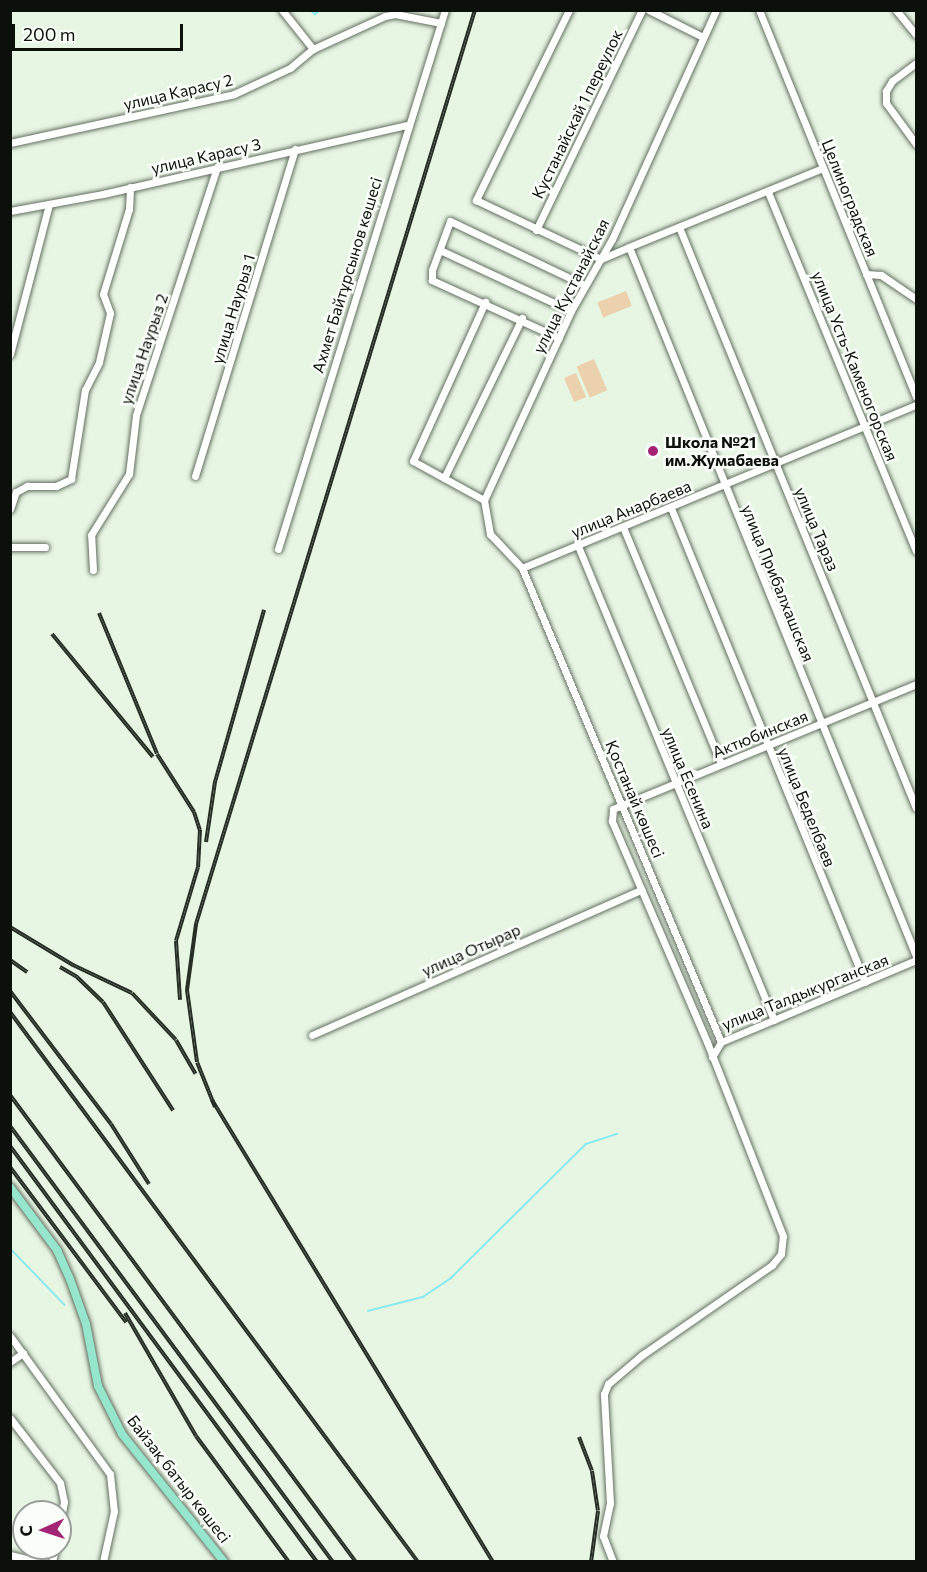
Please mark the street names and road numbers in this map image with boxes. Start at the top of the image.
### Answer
street label: Кустанайскай 1 переулок [528,26,626,202]
street label: улица Карасу 2 [121,70,235,114]
street label: улица Карасу 3 [149,134,263,178]
street label: Целиноградская [818,136,882,260]
street label: Ахмет Байтұрсынов көшесі [308,175,386,375]
street label: улица Кустанайская [529,215,613,357]
street label: улица Наурыз 1 [207,252,259,366]
street label: улица Усть-Каменогорская [808,268,902,464]
street label: улица Наурыз 2 [116,291,172,407]
street label: улица Анарбаева [568,476,694,542]
street label: улица Тараз [791,484,843,574]
street label: улица Прибалхашская [738,502,818,664]
street label: Актюбинская [709,706,811,762]
street label: улица Есенина [658,724,718,832]
street label: Қостанай көшесі [602,737,668,861]
street label: улица Беделбаев [774,744,840,870]
street label: улица Отырар [419,920,523,980]
street label: улица Талдыкурганская [719,950,891,1034]
street label: Байзақ батыр көшесі [123,1411,235,1547]

